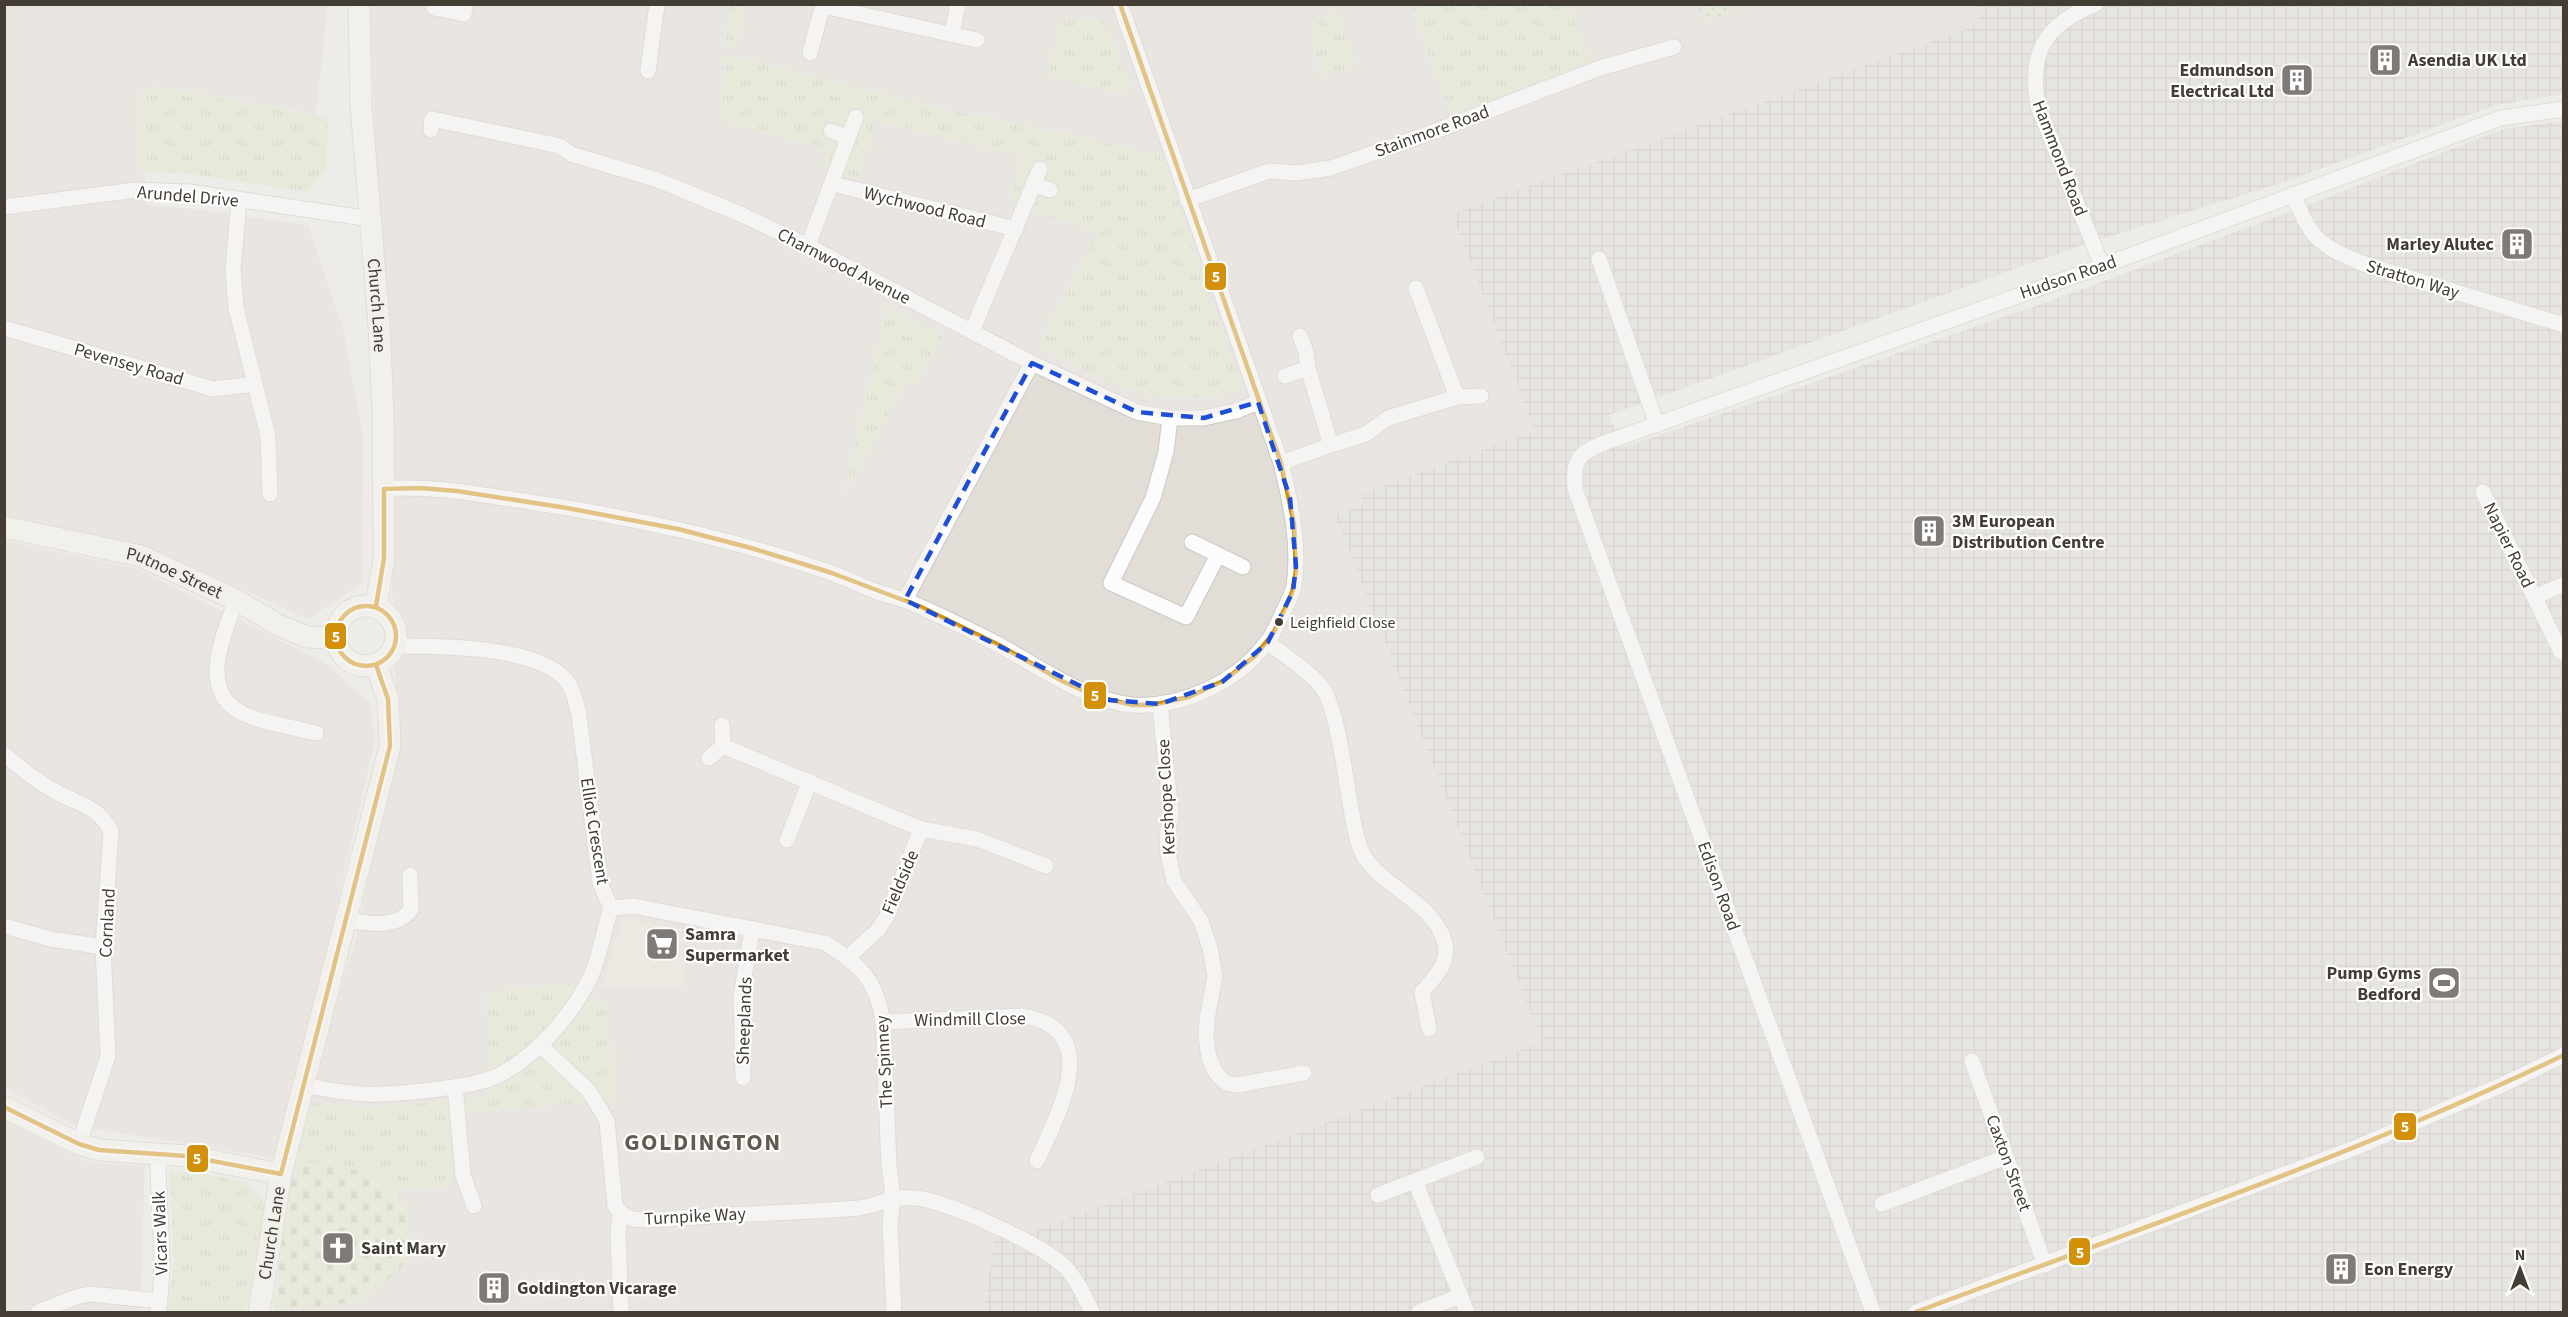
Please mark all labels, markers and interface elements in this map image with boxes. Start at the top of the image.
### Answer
building icon: Asendia UK Ltd [2367,42,2403,78]
place label: Asendia UK Ltd [2407,48,2527,73]
place label: Edmundson Electrical Ltd [2170,58,2274,104]
building icon: Edmundson Electrical Ltd [2279,62,2315,98]
street label: Hammond Road [2026,97,2093,220]
street label: Stainmore Road [1371,99,1493,164]
street label: Arundel Drive [136,180,240,213]
street label: Wychwood Road [861,180,989,235]
street label: Charnwood Avenue [773,222,915,311]
building icon: Marley Alutec [2499,226,2535,262]
place label: Marley Alutec [2386,232,2495,257]
street label: Hudson Road [2016,249,2120,306]
street label: Stratton Way [2363,253,2463,306]
street label: Church Lane [361,257,392,353]
line badge: 5 [1204,262,1227,291]
text: 5 [1212,266,1220,288]
street label: Pevensey Road [71,337,187,392]
street label: Napier Road [2477,498,2540,592]
place label: 3M European Distribution Centre [1952,509,2105,555]
building icon: 3M European Distribution Centre [1911,513,1947,549]
street label: Putnoe Street [124,541,227,605]
place label: Leighfield Close [1290,612,1395,634]
marker: Leighfield Close [1273,616,1285,628]
line badge: 5 [324,622,347,650]
text: 5 [332,626,340,648]
line badge: 5 [1083,681,1107,710]
text: 5 [1091,685,1099,707]
street label: Kershope Close [1151,738,1182,856]
street label: Elliot Crescent [574,776,615,886]
street label: Edison Road [1691,838,1746,934]
street label: Fieldside [876,846,925,918]
street label: Cornland [93,888,122,958]
place label: Samra Supermarket [685,922,790,968]
supermarket icon: Samra Supermarket [644,926,680,962]
place label: Pump Gyms Bedford [2326,961,2421,1007]
sports icon: Pump Gyms Bedford [2426,965,2462,1001]
street label: Sheeplands [730,976,759,1066]
street label: Windmill Close [914,1006,1026,1033]
street label: The Spinney [870,1014,899,1109]
street label: Caxton Street [1979,1111,2038,1215]
line badge: 5 [2393,1112,2417,1141]
text: 5 [2401,1116,2409,1138]
district label: GOLDINGTON [624,1125,782,1160]
line badge: 5 [186,1144,209,1173]
text: 5 [193,1148,201,1170]
street label: Church Lane [252,1185,292,1282]
street label: Vicars Walk [147,1190,174,1276]
street label: Turnpike Way [644,1201,747,1232]
church icon: Saint Mary [320,1230,356,1266]
place label: Saint Mary [361,1236,447,1261]
line badge: 5 [2068,1237,2091,1266]
north arrow [2490,1239,2550,1299]
text: 5 [2076,1242,2084,1264]
text: N [2515,1244,2525,1266]
building icon: Eon Energy [2323,1251,2359,1287]
place label: Eon Energy [2364,1257,2454,1282]
building icon: Goldington Vicarage [476,1270,512,1306]
place label: Goldington Vicarage [517,1276,677,1301]

